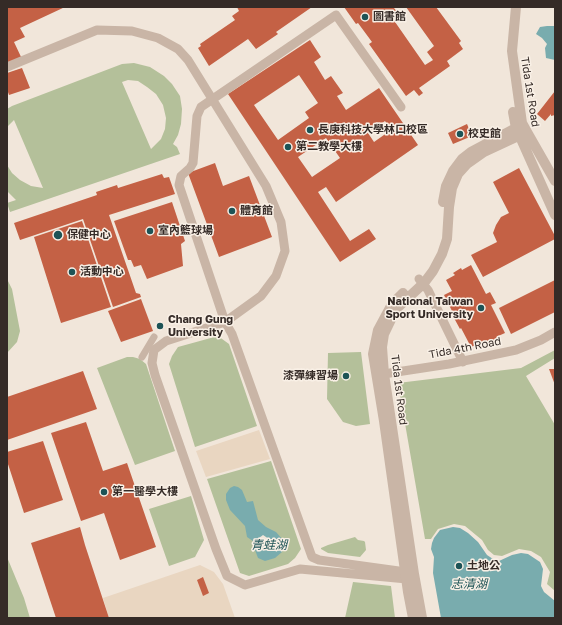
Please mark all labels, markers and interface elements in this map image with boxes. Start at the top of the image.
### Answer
place label: 圖書館 [373,10,406,24]
marker: 圖書館 [360,12,370,22]
street label: Tida 1st Road [518,56,542,128]
place label: 長庚科技大學林口校區 [318,123,428,137]
marker: 長庚科技大學林口校區 [305,125,315,135]
place label: 校史館 [468,127,501,141]
marker: 校史館 [455,129,465,139]
place label: 第二教學大樓 [296,140,362,154]
marker: 第二教學大樓 [283,142,293,152]
place label: 體育館 [240,204,273,218]
marker: 體育館 [227,206,237,216]
place label: 室內籃球場 [158,224,213,238]
marker: 室內籃球場 [145,226,155,236]
place label: 保健中心 [67,228,111,242]
marker: 保健中心 [52,229,64,241]
place label: 活動中心 [80,265,124,279]
marker: 活動中心 [67,267,77,277]
place label: National Taiwan Sport University [385,295,473,321]
marker: National Taiwan Sport University [476,303,486,313]
place label: Chang Gung University [168,313,233,339]
marker: Chang Gung University [155,321,165,331]
street label: Tida 4th Road [428,335,502,361]
street label: Tida 1st Road [388,354,410,426]
place label: 漆彈練習場 [283,369,338,383]
marker: 漆彈練習場 [341,371,351,381]
place label: 第一醫學大樓 [112,485,178,499]
marker: 第一醫學大樓 [99,487,109,497]
water label: 青蛙湖 [251,538,287,552]
place label: 土地公 [467,559,500,573]
marker: 土地公 [454,561,464,571]
water label: 志清湖 [451,577,487,591]

